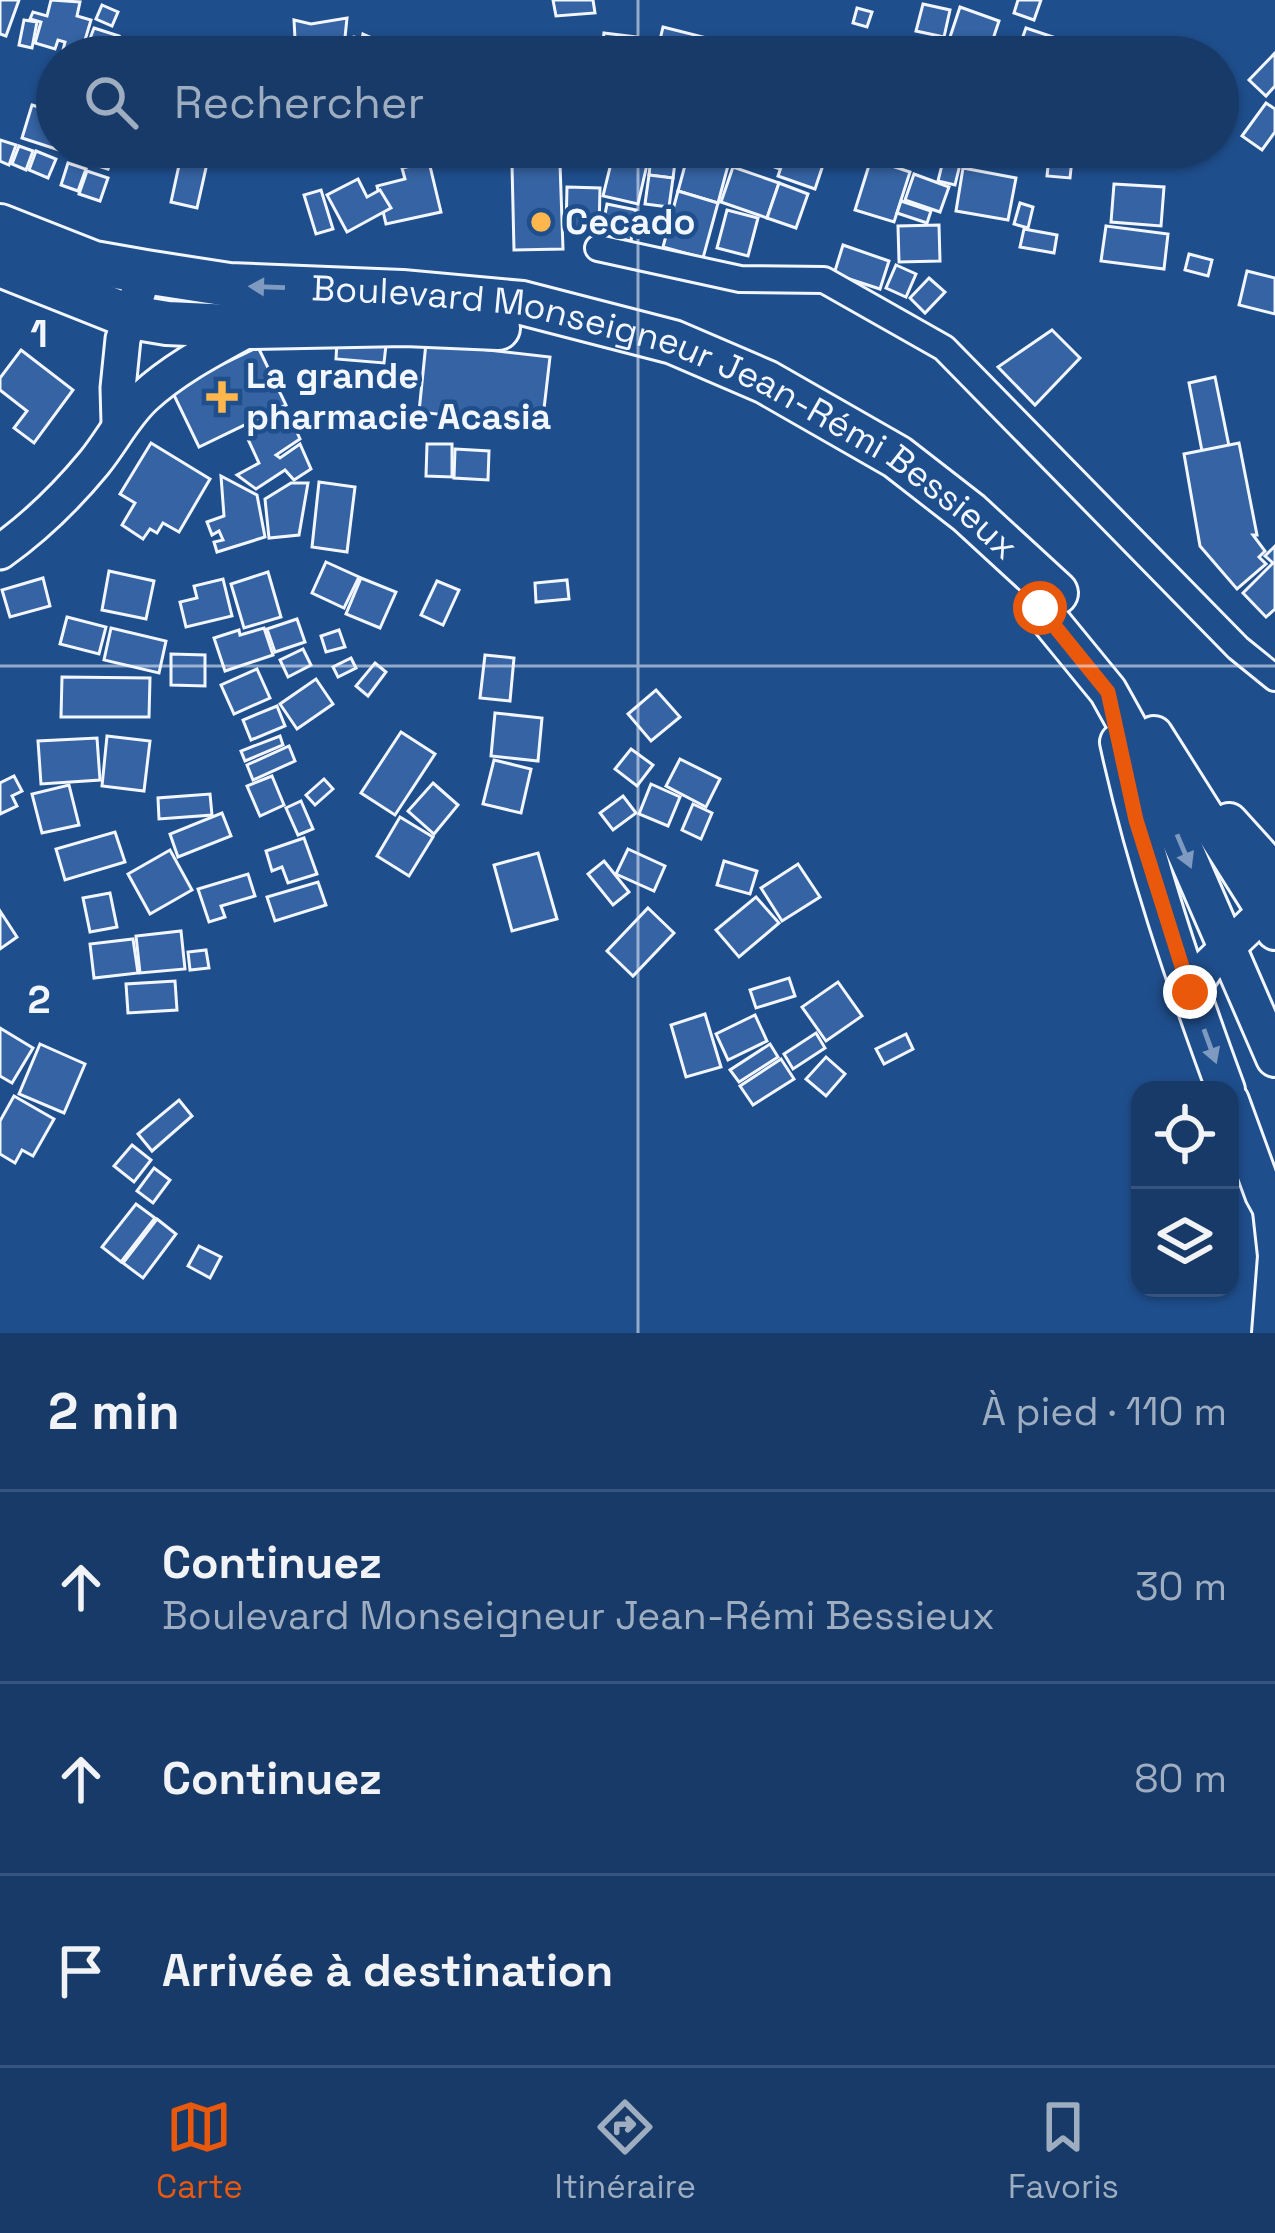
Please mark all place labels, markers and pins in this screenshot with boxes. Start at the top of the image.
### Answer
place label: Cecado [565,199,696,245]
marker: Cecado [528,209,554,235]
place label: La grande pharmacie Acasia [246,353,552,440]
marker: La grande pharmacie Acasia [209,384,235,410]

